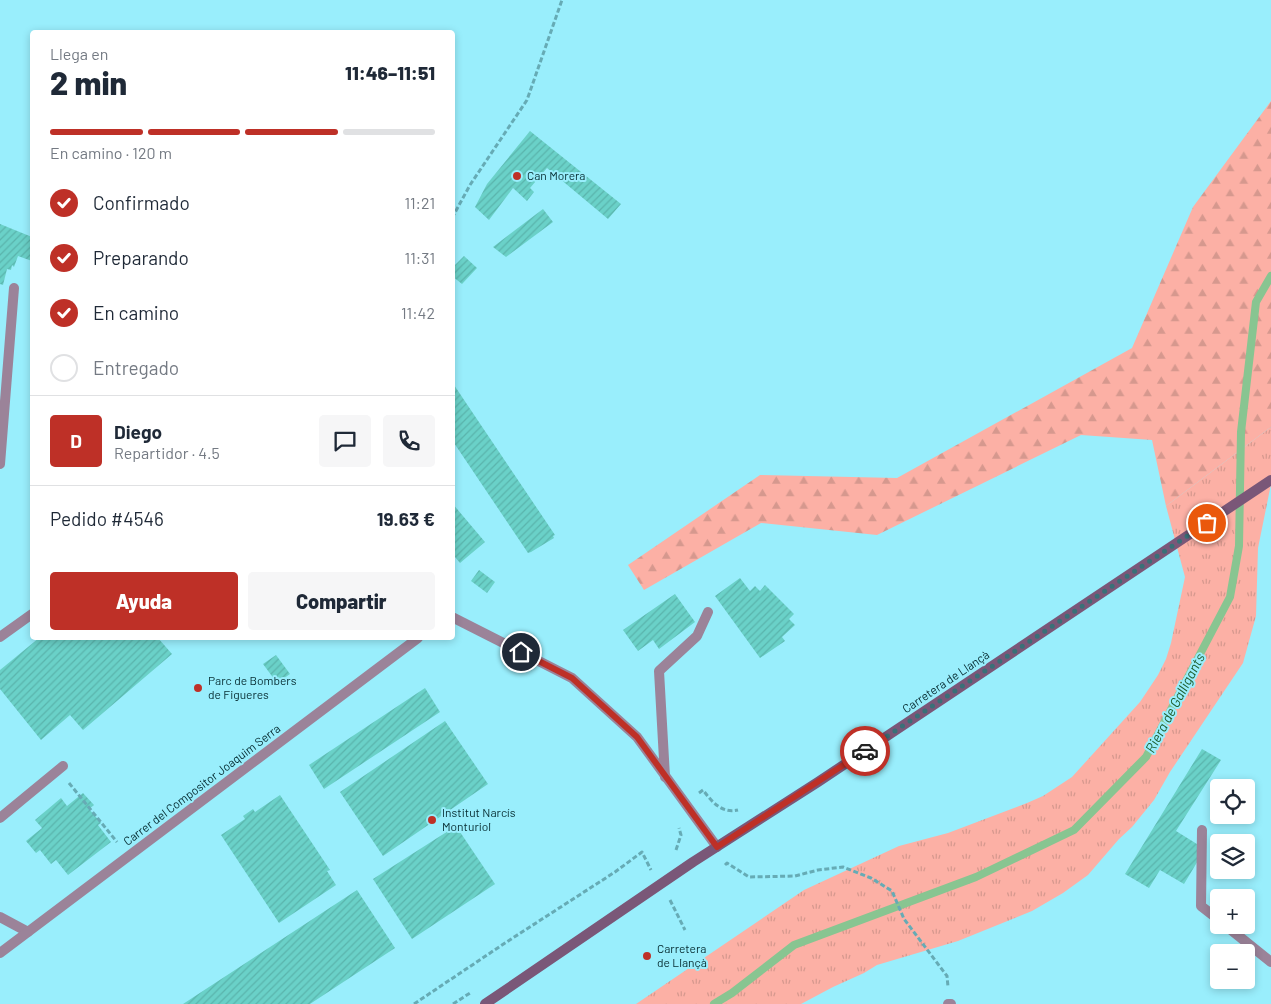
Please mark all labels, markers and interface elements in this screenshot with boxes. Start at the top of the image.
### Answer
text: Llega en [50,44,108,63]
text: 11:46–11:51 [345,61,435,84]
text: 2 min [50,63,127,101]
text: En camino · 120 m [50,143,172,162]
place label: Can Morera [527,168,586,182]
marker: Can Morera [511,170,523,182]
icon: check [50,189,78,217]
text: Confirmado [93,191,190,214]
text: 11:21 [404,193,435,212]
icon: check [50,244,78,272]
text: Preparando [93,246,189,269]
text: 11:31 [405,248,435,267]
icon: check [50,299,78,327]
text: En camino [93,301,179,324]
text: 11:42 [401,303,435,322]
text: Entregado [93,356,179,379]
button: chat [319,415,371,467]
button: phone [383,415,435,467]
text: Diego [114,420,162,443]
text: D [70,429,82,452]
text: Repartidor · 4.5 [114,443,220,462]
pin [1186,502,1228,544]
text: Pedido #4546 [50,507,164,530]
text: 19.63 € [377,507,435,530]
icon: bag [1193,509,1221,537]
button: Ayuda [50,572,238,630]
button: Compartir [248,572,435,630]
pin [500,631,542,673]
icon: home [507,638,535,666]
street label: Carretera de Llançà [899,647,991,715]
water label: Riera de Galligants [1141,650,1208,755]
place label: Parc de Bombers de Figueres [208,673,297,701]
marker: Parc de Bombers de Figueres [192,682,204,694]
street label: Carrer del Compositor Joaquim Serra [120,721,283,848]
courier [840,726,890,776]
icon: car [851,737,879,765]
map controls [1210,779,1255,989]
button: locate [1210,779,1255,824]
place label: Institut Narcís Monturiol [442,805,516,833]
marker: Institut Narcís Monturiol [426,814,438,826]
button: layers [1210,834,1255,879]
button: + [1210,889,1255,934]
place label: Carretera de Llançà [657,941,707,969]
button: − [1210,944,1255,989]
marker: Carretera de Llançà [641,950,653,962]

